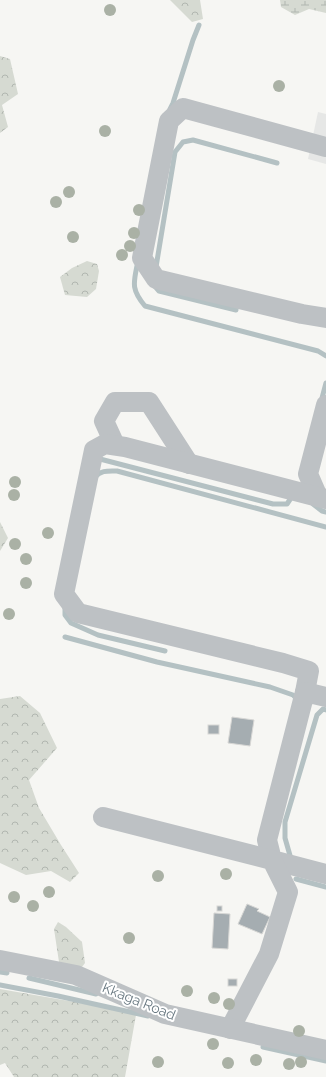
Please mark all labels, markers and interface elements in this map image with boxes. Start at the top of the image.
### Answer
street label: Kkaga Road [100,979,178,1023]

